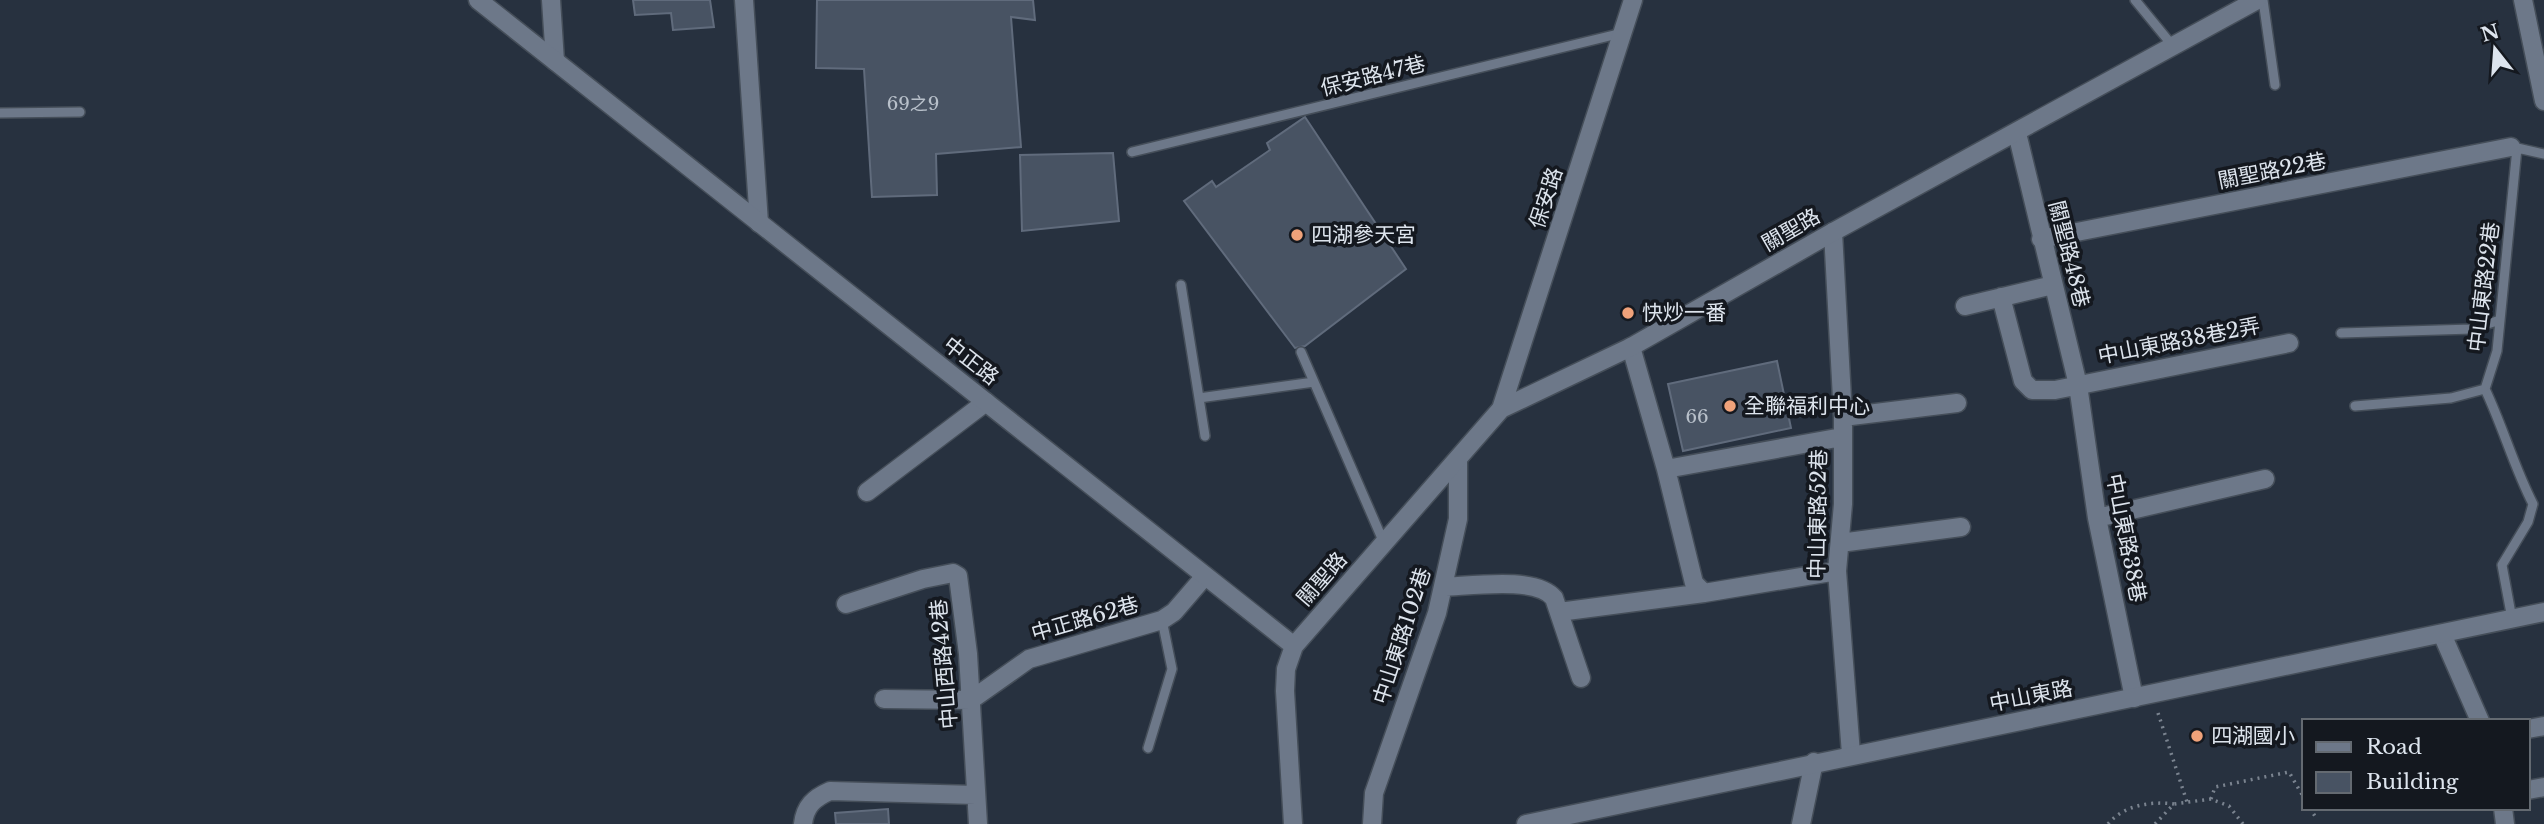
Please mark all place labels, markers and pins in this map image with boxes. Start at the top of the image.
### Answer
place label: 四湖參天宮 [1311,222,1416,248]
marker: 四湖參天宮 [1289,227,1305,243]
place label: 快炒一番 [1642,300,1726,326]
marker: 快炒一番 [1620,305,1636,321]
place label: 全聯福利中心 [1744,393,1870,419]
marker: 全聯福利中心 [1722,398,1738,414]
place label: 四湖國小 [2211,723,2295,749]
marker: 四湖國小 [2189,728,2205,744]

